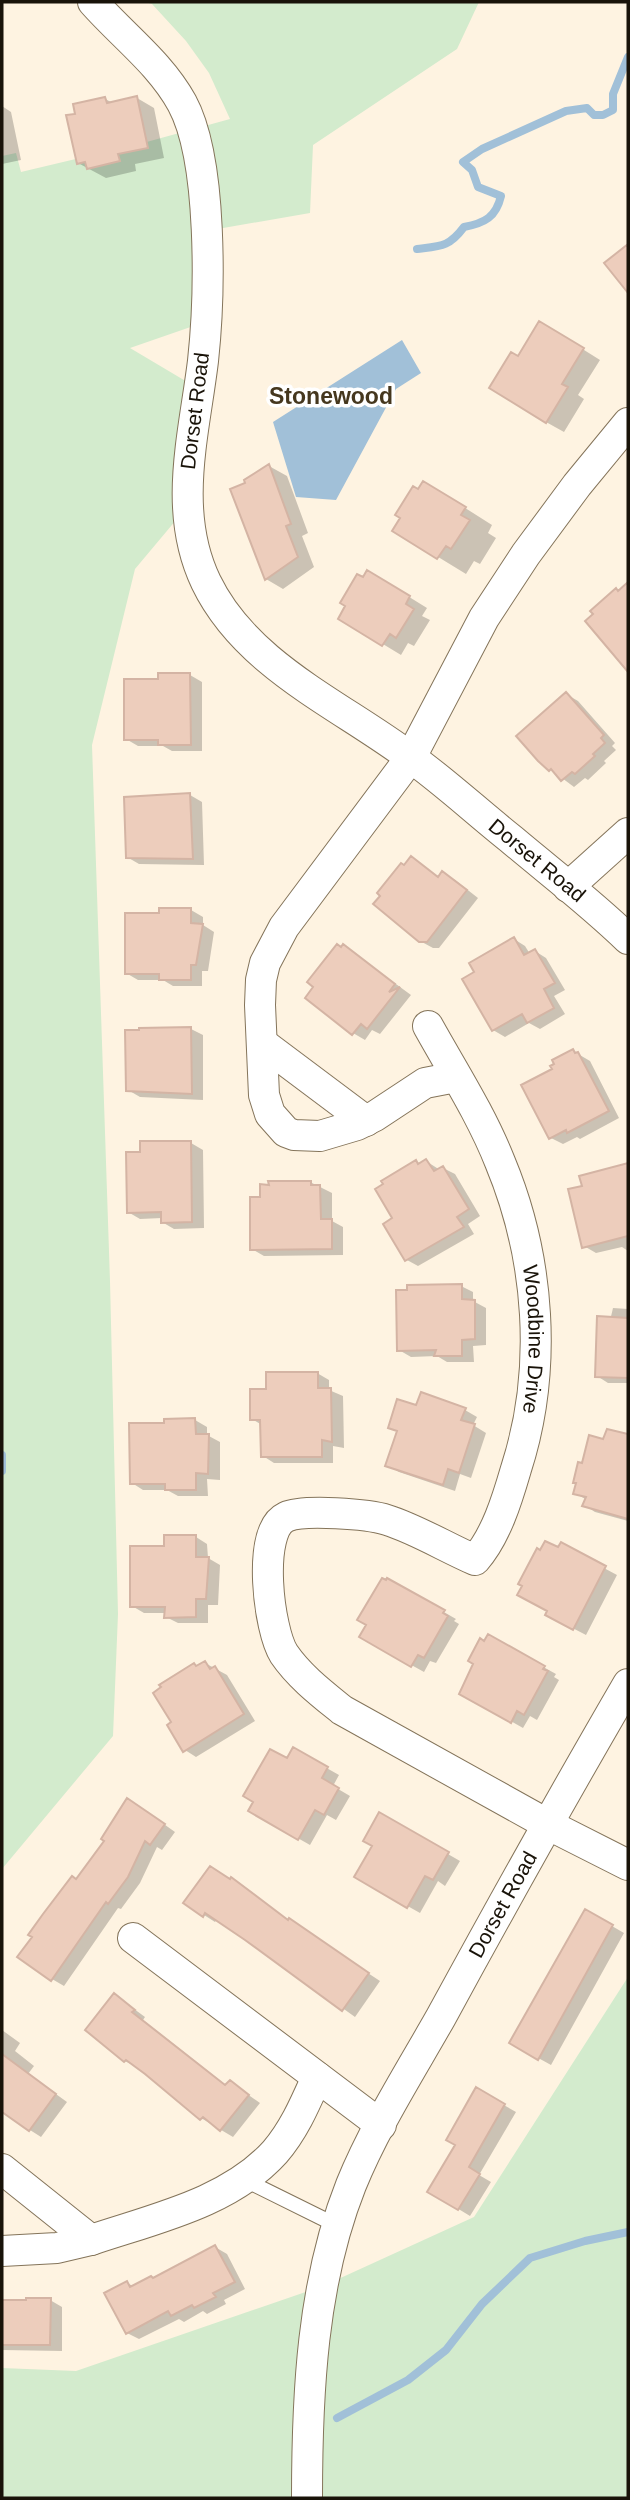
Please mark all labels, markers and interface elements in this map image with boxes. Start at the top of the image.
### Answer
street label: Dorset Road [176,351,213,471]
district label: Stonewood [269,383,393,409]
street label: Dorset Road [484,814,590,906]
street label: Woodbine Drive [519,1263,548,1415]
street label: Dorset Road [464,1847,541,1961]

